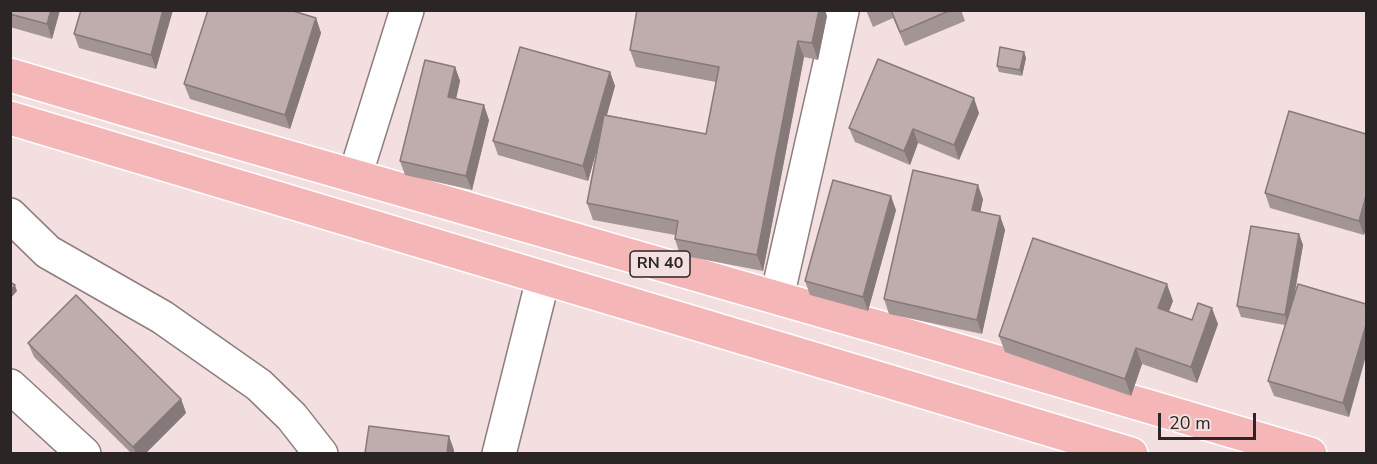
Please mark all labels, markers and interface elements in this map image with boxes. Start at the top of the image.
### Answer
road number: RN 40 [630,251,690,277]
scale bar [1161,401,1258,439]
text: 20 m [1169,411,1211,435]

